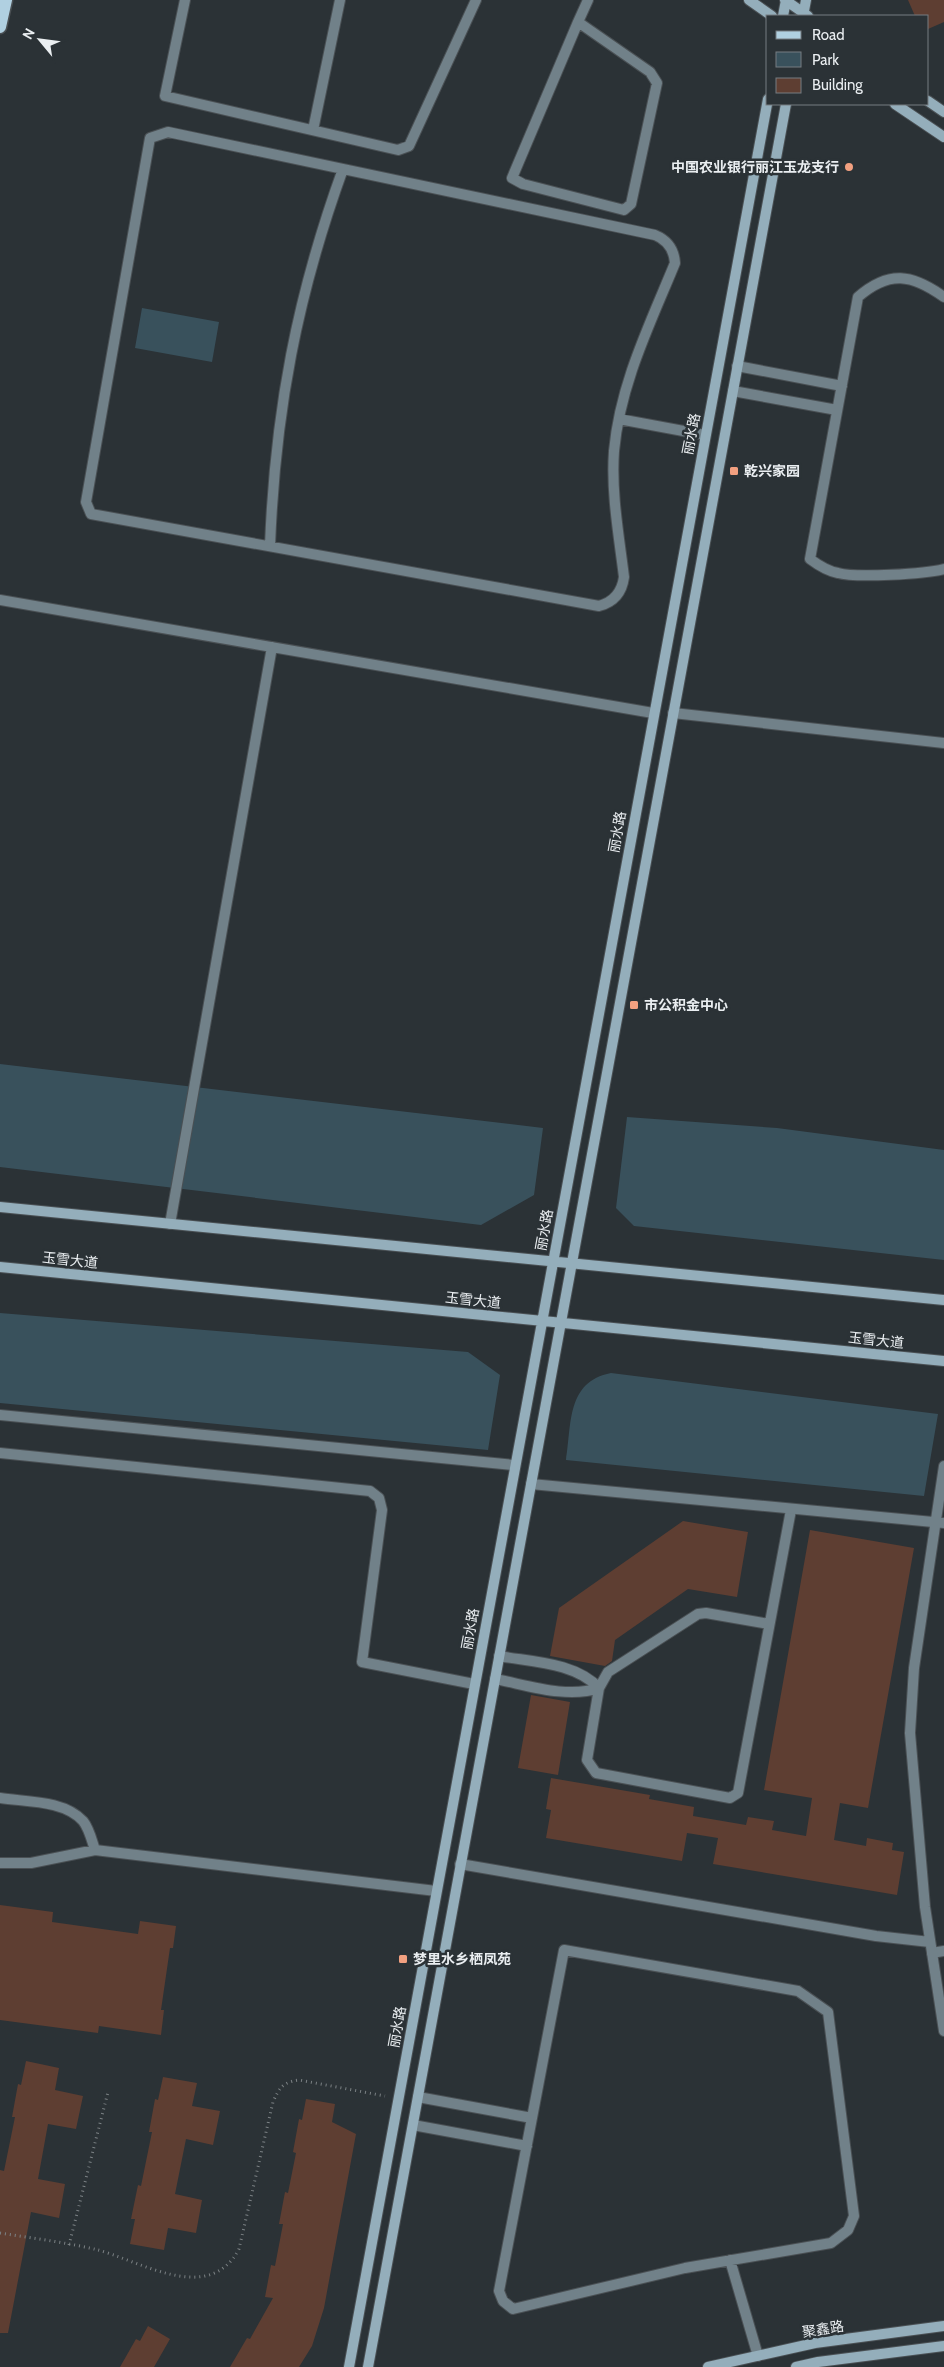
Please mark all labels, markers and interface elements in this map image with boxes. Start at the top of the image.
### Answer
north arrow [15,15,65,65]
legend [766,15,929,105]
text: N [18,25,39,42]
text: Road [812,26,845,44]
text: Park [812,51,839,69]
text: Building [812,76,863,94]
place label: 中国农业银行丽江玉龙支行 [671,158,839,176]
marker: 中国农业银行丽江玉龙支行 [843,161,855,173]
street label: 丽水路 [678,412,704,456]
place label: 乾兴家园 [744,462,800,480]
marker: 乾兴家园 [728,465,740,477]
street label: 丽水路 [604,810,630,854]
place label: 市公积金中心 [644,996,728,1014]
marker: 市公积金中心 [628,999,640,1011]
street label: 丽水路 [531,1208,557,1252]
street label: 玉雪大道 [41,1248,99,1272]
street label: 玉雪大道 [444,1288,502,1312]
street label: 玉雪大道 [847,1328,905,1352]
street label: 丽水路 [457,1607,483,1651]
place label: 梦里水乡栖凤苑 [413,1950,511,1968]
marker: 梦里水乡栖凤苑 [397,1953,409,1965]
street label: 丽水路 [384,2005,410,2049]
street label: 聚鑫路 [801,2317,845,2341]

